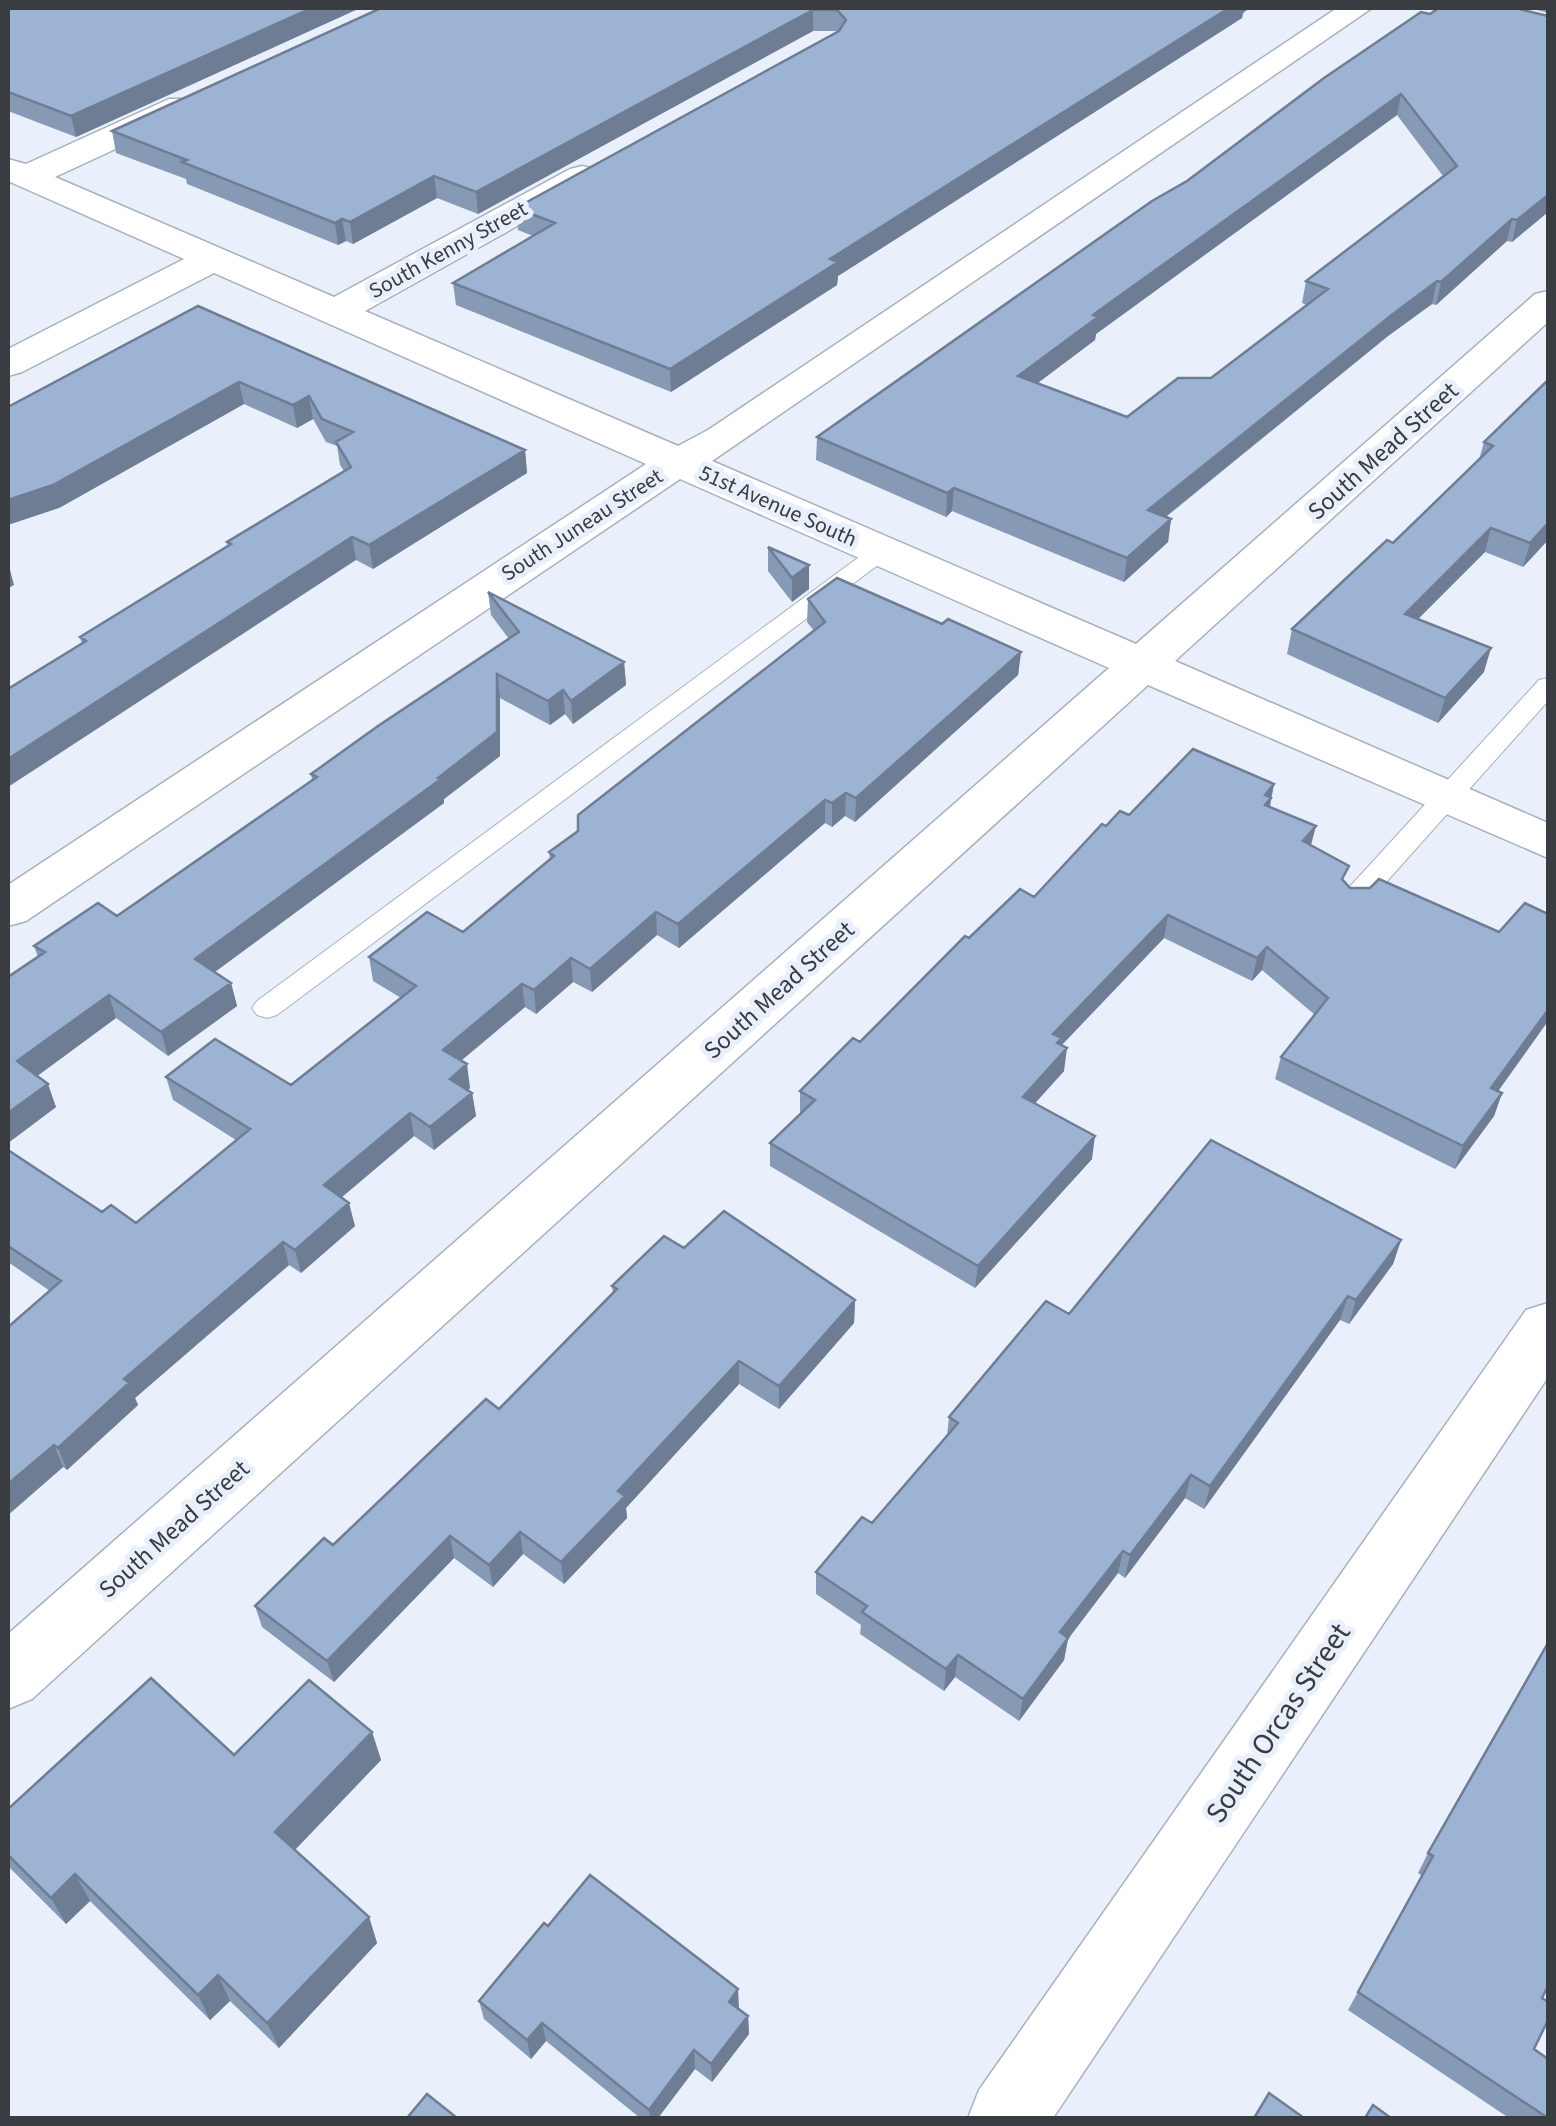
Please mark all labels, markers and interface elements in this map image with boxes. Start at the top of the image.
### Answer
street label: South Kenny Street [363,193,534,307]
street label: South Mead Street [1300,373,1467,529]
street label: 51st Avenue South [694,457,862,555]
street label: South Juneau Street [495,460,670,589]
street label: South Mead Street [696,912,863,1068]
street label: South Mead Street [91,1451,258,1607]
street label: South Orcas Street [1195,1614,1361,1832]

